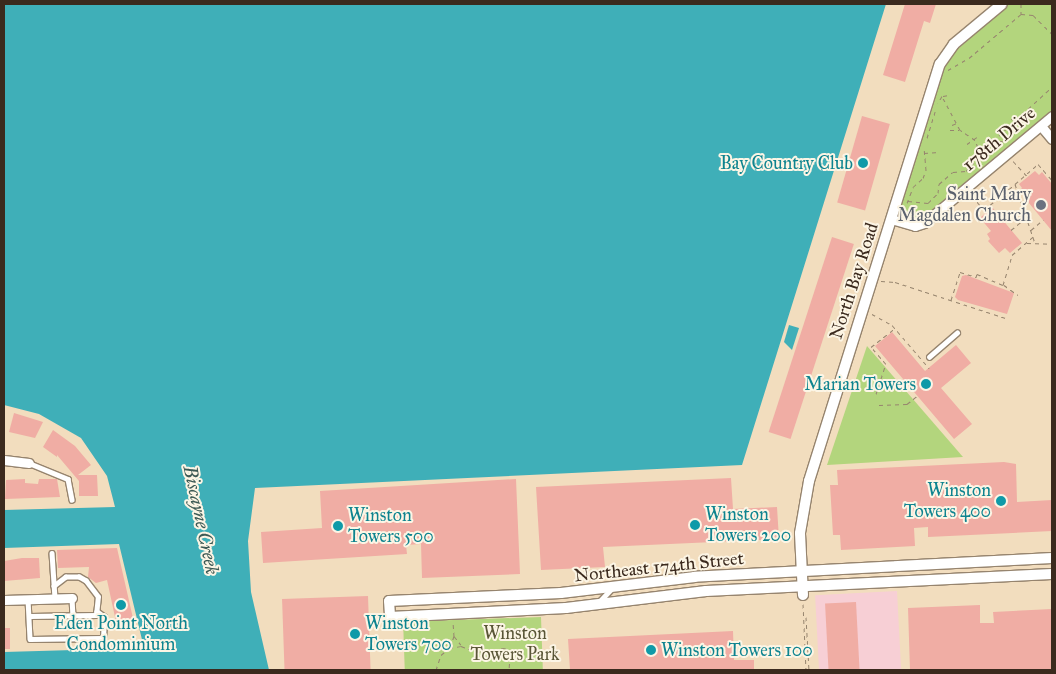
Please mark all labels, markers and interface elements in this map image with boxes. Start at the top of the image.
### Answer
street label: 178th Drive [958,102,1040,176]
place label: Bay Country Club [720,152,853,174]
marker: Bay Country Club [857,157,869,169]
place label: Saint Mary Magdalen Church [898,184,1031,226]
marker: Saint Mary Magdalen Church [1035,199,1047,211]
street label: North Bay Road [825,220,883,342]
place label: Marian Towers [805,373,916,395]
marker: Marian Towers [920,378,932,390]
water label: Biscayne Creek [178,463,224,577]
place label: Winston Towers 400 [904,480,991,522]
marker: Winston Towers 400 [995,495,1007,507]
place label: Winston Towers 200 [705,504,791,546]
place label: Winston Towers 500 [348,505,434,548]
marker: Winston Towers 200 [689,519,701,531]
marker: Winston Towers 500 [332,520,344,532]
street label: Northeast 174th Street [573,547,745,587]
marker: Eden Point North Condominium [115,599,127,611]
place label: Eden Point North Condominium [54,613,188,656]
place label: Winston Towers 700 [365,613,452,656]
park label: Winston Towers Park [471,623,559,666]
marker: Winston Towers 700 [349,628,361,640]
place label: Winston Towers 100 [661,639,813,661]
marker: Winston Towers 100 [645,644,657,656]

